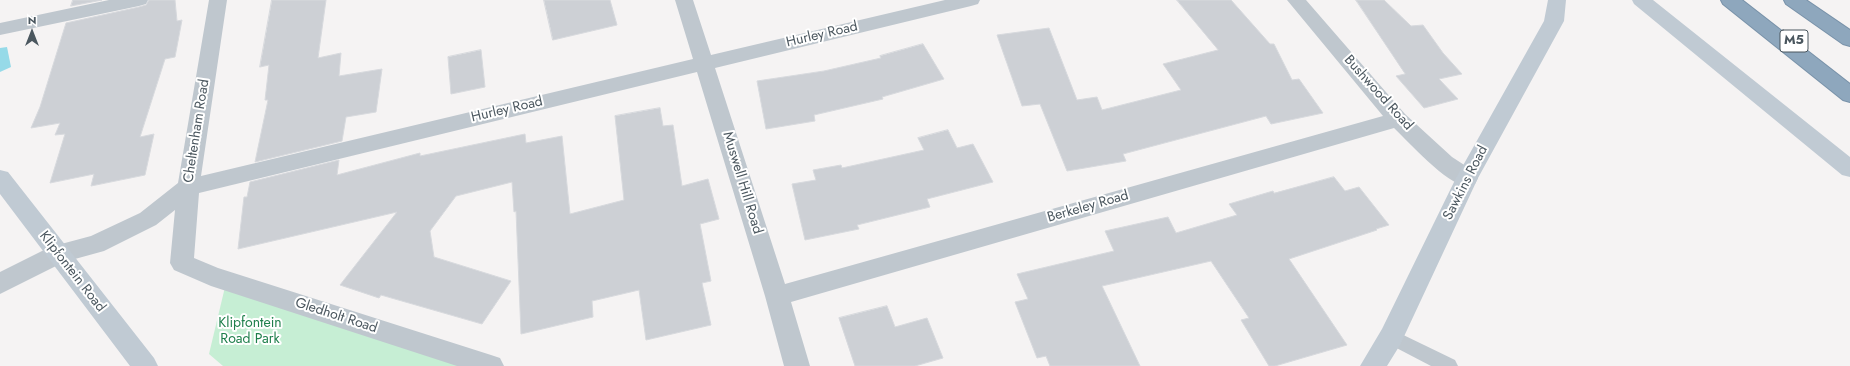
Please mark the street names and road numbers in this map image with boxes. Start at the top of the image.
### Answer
street label: Hurley Road [785,19,859,51]
road number: M5 [1780,30,1808,52]
street label: Bushwood Road [1340,52,1416,134]
street label: Cheltenham Road [181,78,213,184]
street label: Hurley Road [470,94,544,126]
street label: Muswell Hill Road [718,130,766,236]
street label: Sawkins Road [1440,143,1492,223]
street label: Berkeley Road [1045,187,1131,227]
street label: Klipfontein Road [35,228,109,316]
street label: Gledholt Road [293,295,379,337]

